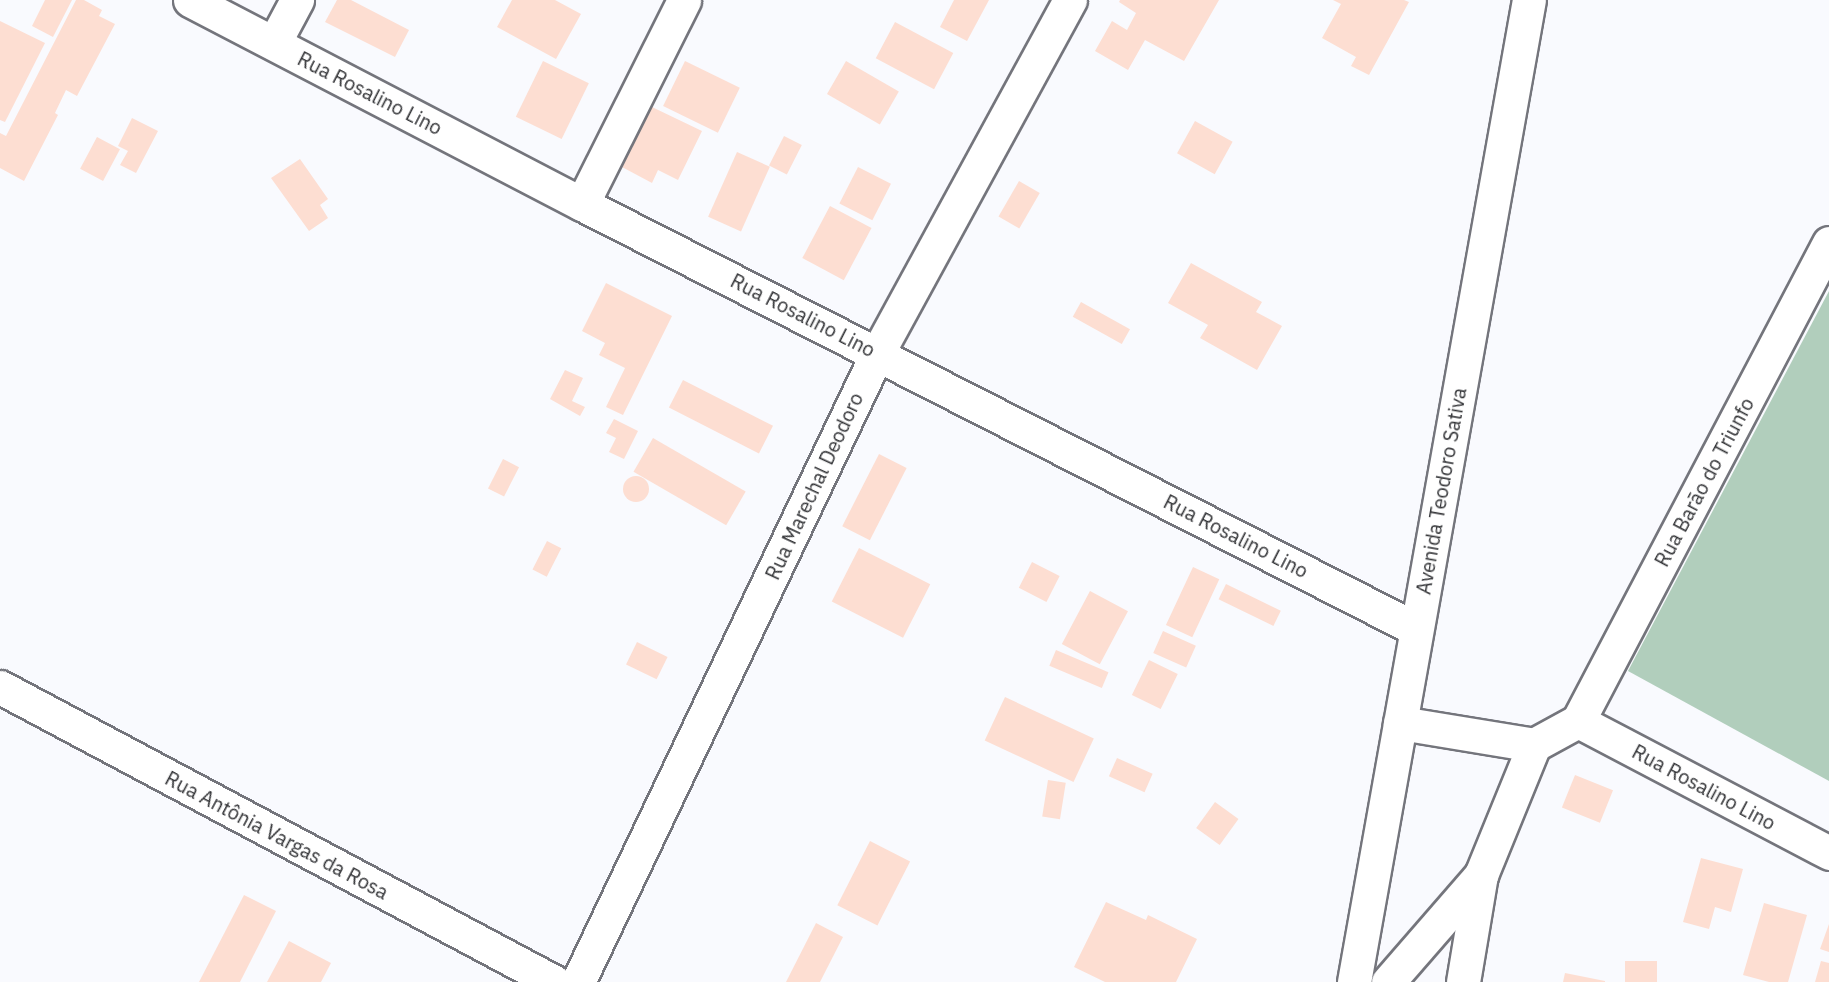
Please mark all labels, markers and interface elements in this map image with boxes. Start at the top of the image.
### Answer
street label: Rua Rosalino Lino [294,46,446,140]
street label: Rua Rosalino Lino [727,268,879,362]
street label: Avenida Teodoro Sativa [1411,386,1471,596]
street label: Rua Marechal Deodoro [760,389,868,583]
street label: Rua Barão do Triunfo [1649,393,1759,571]
street label: Rua Rosalino Lino [1160,489,1312,583]
street label: Rua Rosalino Lino [1628,739,1780,835]
street label: Rua Antônia Vargas da Rosa [161,766,393,904]

